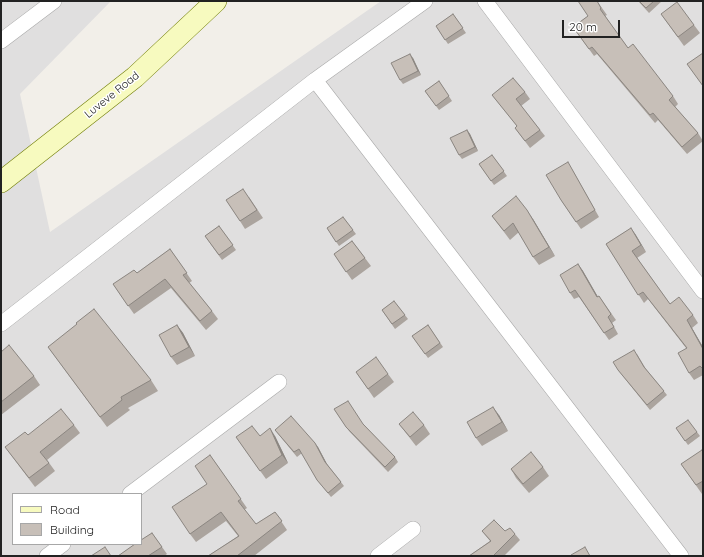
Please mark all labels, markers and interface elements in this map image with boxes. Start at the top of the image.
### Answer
scale bar [564,12,622,38]
text: 20 m [569,19,597,34]
street label: Luveve Road [82,69,142,121]
legend [12,493,142,545]
text: Road [50,502,80,517]
text: Building [50,522,94,537]

